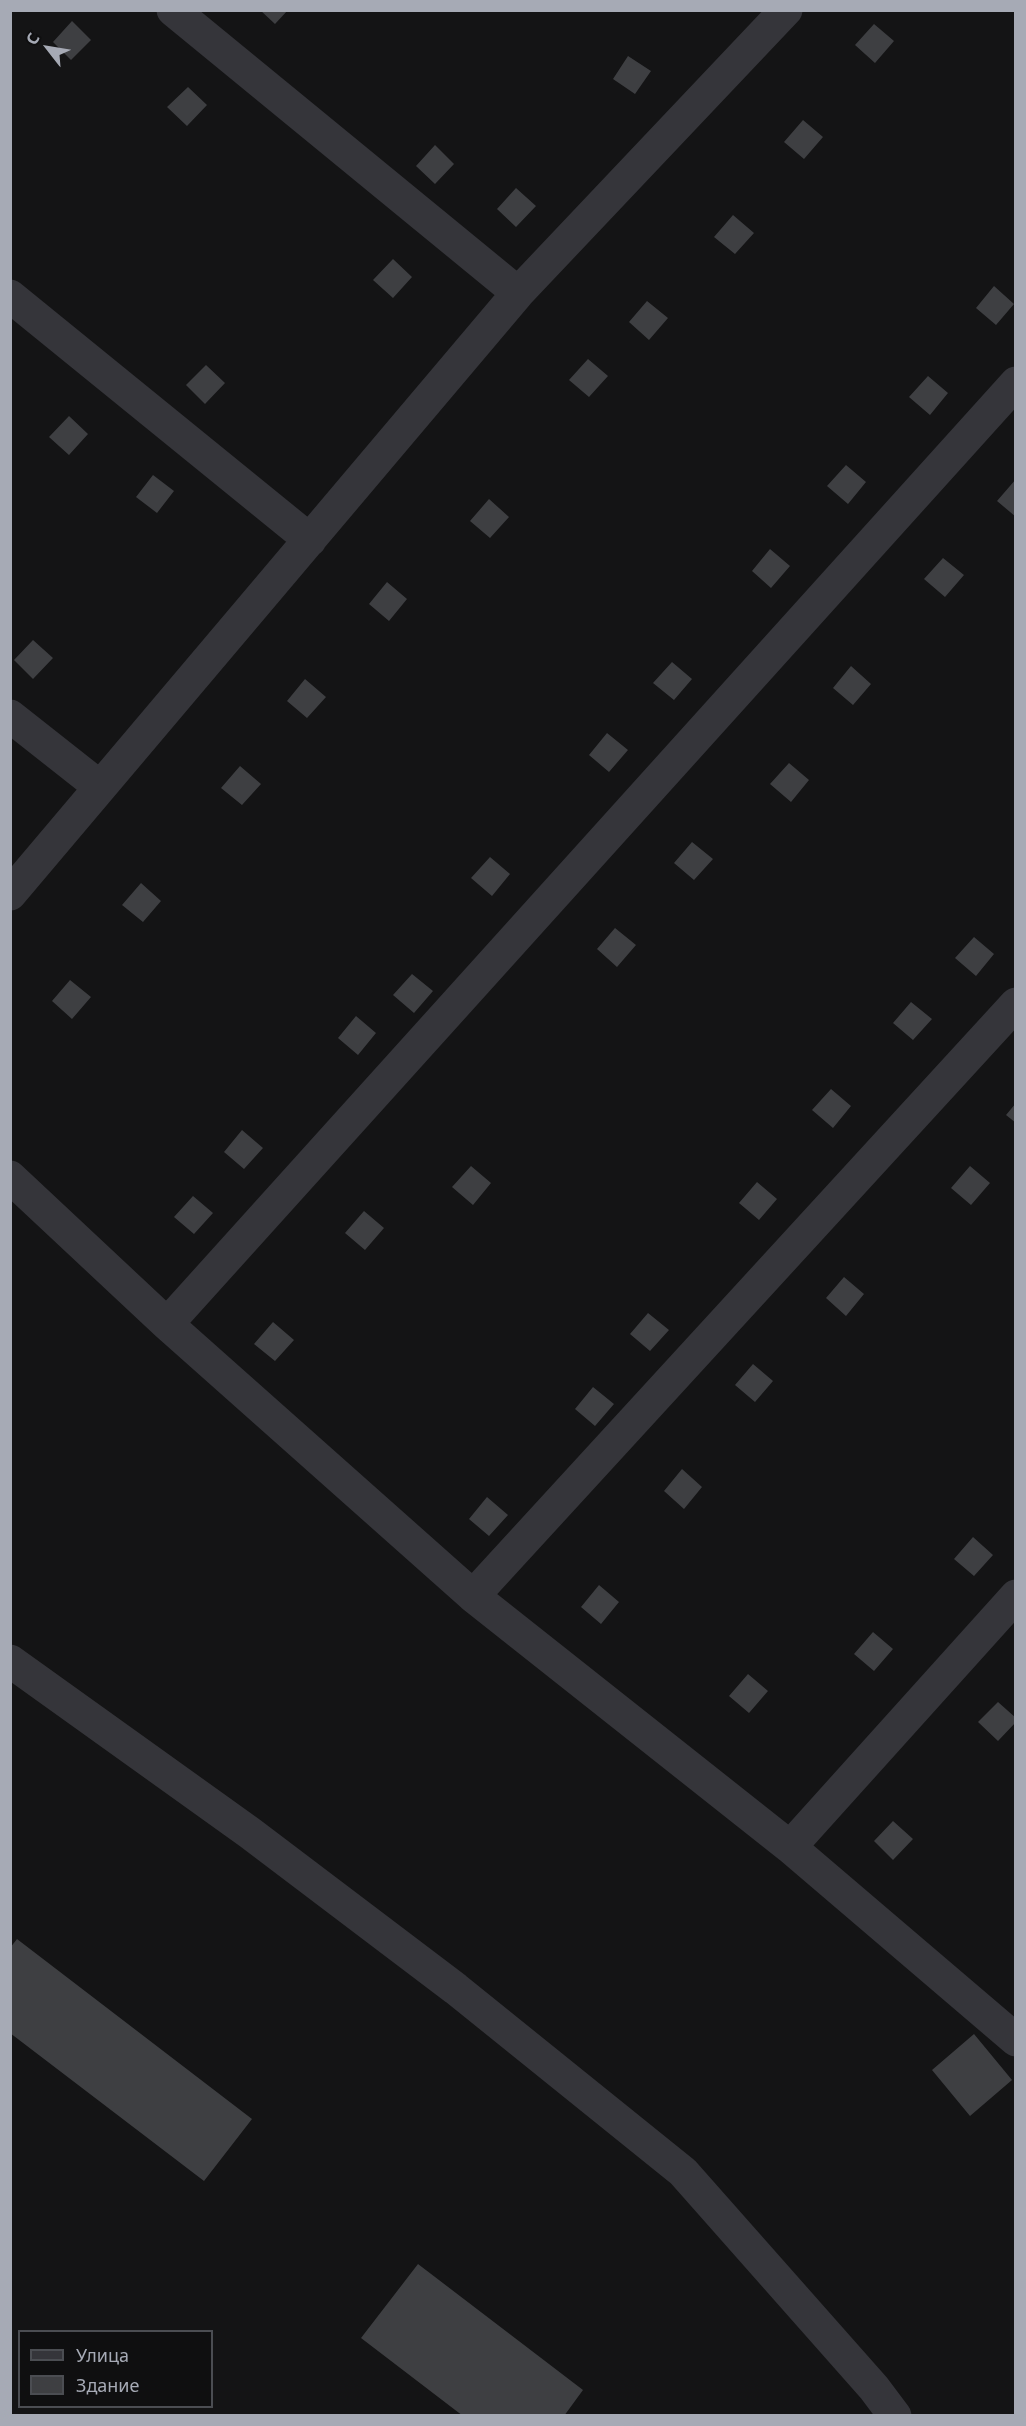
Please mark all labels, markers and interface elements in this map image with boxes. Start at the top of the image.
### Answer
north arrow [18,18,78,78]
text: С [20,29,45,49]
legend [18,2330,213,2408]
text: Улица [76,2343,129,2367]
text: Здание [76,2373,139,2397]

